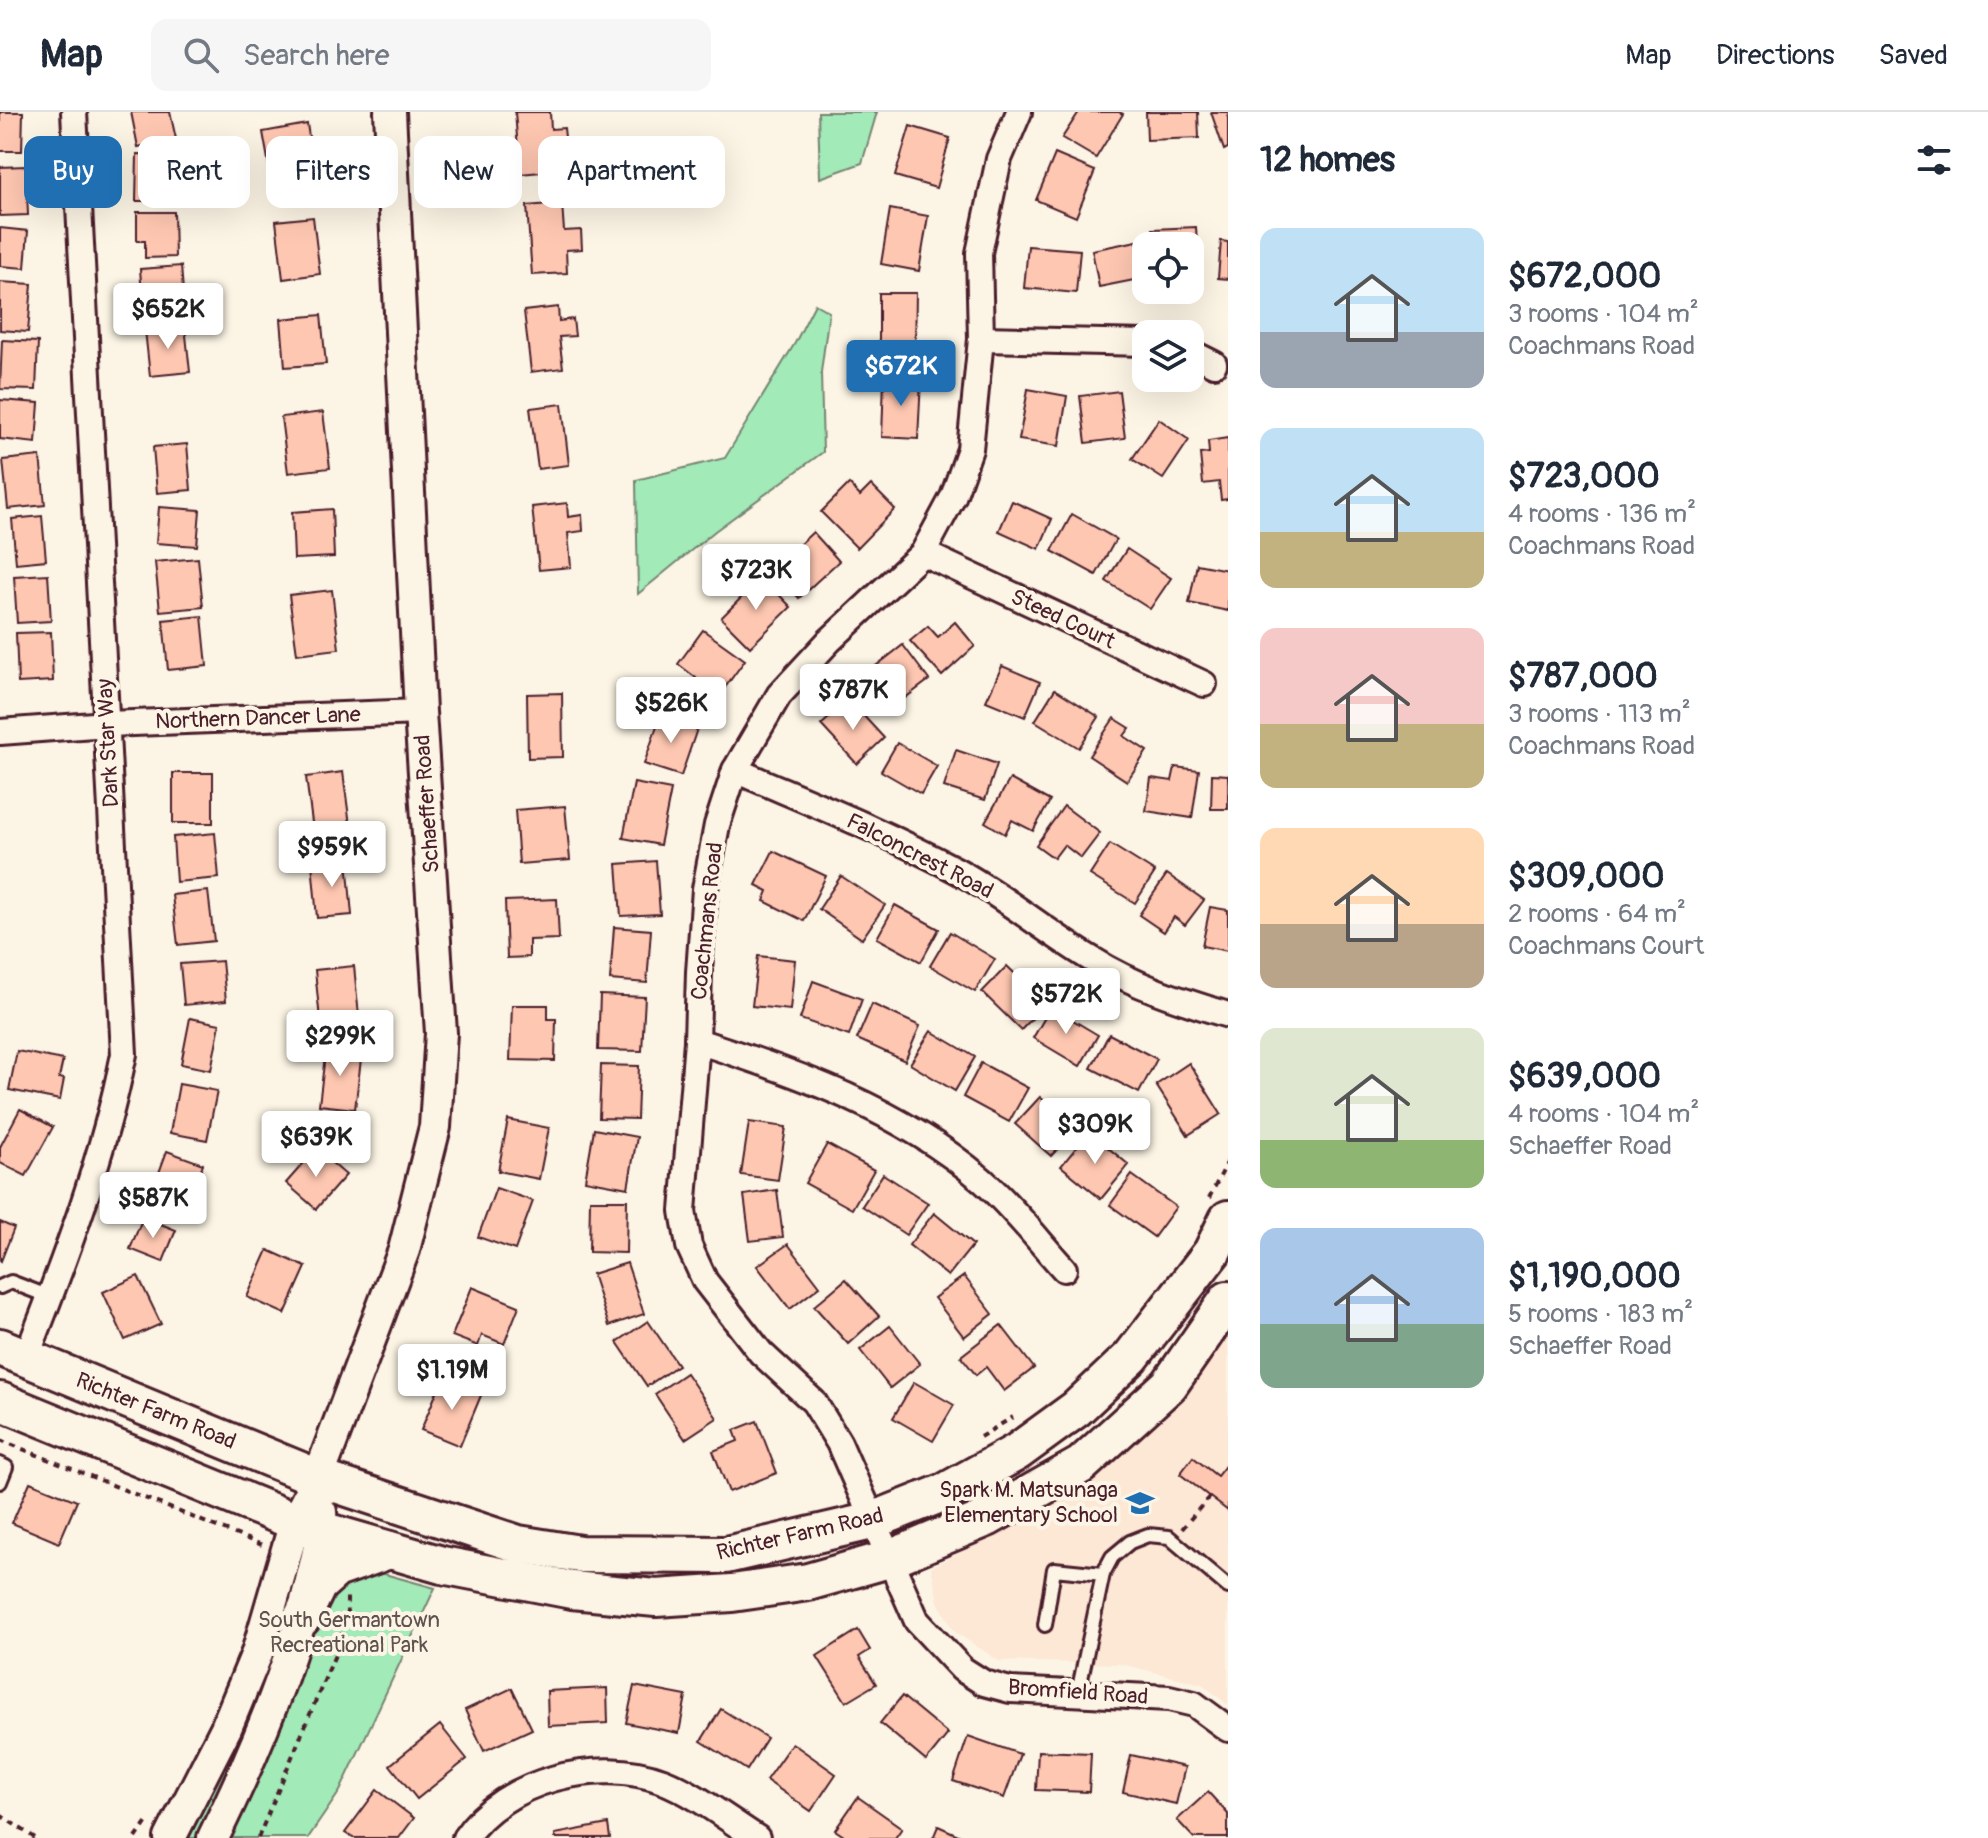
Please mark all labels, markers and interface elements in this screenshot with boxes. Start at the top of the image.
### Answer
search box [151,19,711,91]
text: Map [40,31,103,79]
icon: search [179,33,223,77]
text: Search here [243,37,390,74]
text: Map [1625,38,1672,73]
text: Directions [1716,38,1835,73]
text: Saved [1879,38,1948,73]
chip: Buy [24,136,122,208]
chip: Rent [138,136,250,208]
chip: Filters [266,136,398,208]
chip: New [414,136,522,208]
chip: Apartment [538,136,725,208]
icon: filters [1912,138,1956,182]
text: 12 homes [1260,139,1395,182]
map controls [1132,232,1204,392]
button: locate [1132,232,1204,304]
text: $672,000 [1508,255,1661,298]
icon: home [1324,260,1420,356]
pin: $652K [112,283,224,351]
text: $652K [131,293,205,325]
text: 3 rooms · 104 m² [1508,298,1699,330]
button: layers [1132,320,1204,392]
text: Coachmans Road [1508,330,1695,362]
pin: $672K [845,340,957,408]
text: $672K [865,350,937,382]
text: $723,000 [1508,455,1660,498]
icon: home [1324,460,1420,556]
text: 4 rooms · 136 m² [1508,498,1696,530]
text: Coachmans Road [1508,530,1695,562]
pin: $723K [700,544,812,612]
text: $723K [720,554,792,586]
street label: Steed Court [1006,583,1120,655]
text: $787,000 [1508,655,1658,698]
icon: home [1324,660,1420,756]
pin: $787K [797,664,909,732]
text: $787K [818,674,888,706]
pin: $526K [615,677,727,745]
street label: Dark Star Way [91,678,125,808]
text: $526K [634,687,708,719]
text: 3 rooms · 113 m² [1508,698,1691,730]
street label: Northern Dancer Lane [155,700,361,736]
text: Coachmans Road [1508,730,1695,762]
street label: Schaeffer Road [408,734,446,874]
street label: Falconcrest Road [842,807,998,905]
pin: $959K [276,821,388,889]
text: $959K [297,831,367,863]
street label: Coachmans Road [685,841,729,1001]
text: $309,000 [1508,855,1664,898]
icon: home [1324,860,1420,956]
text: 2 rooms · 64 m² [1508,898,1686,930]
text: Coachmans Court [1508,930,1704,962]
pin: $572K [1010,968,1122,1036]
text: $572K [1030,978,1102,1010]
pin: $299K [284,1010,396,1078]
text: $299K [304,1020,376,1052]
text: $639,000 [1508,1055,1661,1098]
icon: home [1324,1060,1420,1156]
pin: $309K [1039,1098,1151,1166]
text: 4 rooms · 104 m² [1508,1098,1699,1130]
text: $309K [1057,1108,1133,1140]
pin: $639K [260,1111,372,1179]
text: $639K [280,1121,352,1153]
text: Schaeffer Road [1508,1130,1672,1162]
pin: $587K [97,1172,209,1240]
text: $587K [118,1182,188,1214]
text: $1,190,000 [1508,1255,1681,1298]
icon: home [1324,1260,1420,1356]
text: 5 rooms · 183 m² [1508,1298,1693,1330]
text: Schaeffer Road [1508,1330,1672,1362]
pin: $1.19M [387,1344,517,1412]
text: $1.19M [416,1354,488,1386]
street label: Richter Farm Road [72,1366,240,1456]
place label: Spark M. Matsunaga Elementary School [939,1476,1118,1529]
school or university icon: Spark M. Matsunaga Elementary School [1125,1488,1155,1518]
street label: Richter Farm Road [714,1501,886,1567]
park label: South Germantown Recreational Park [258,1606,440,1659]
street label: Bromfield Road [1007,1673,1149,1711]

